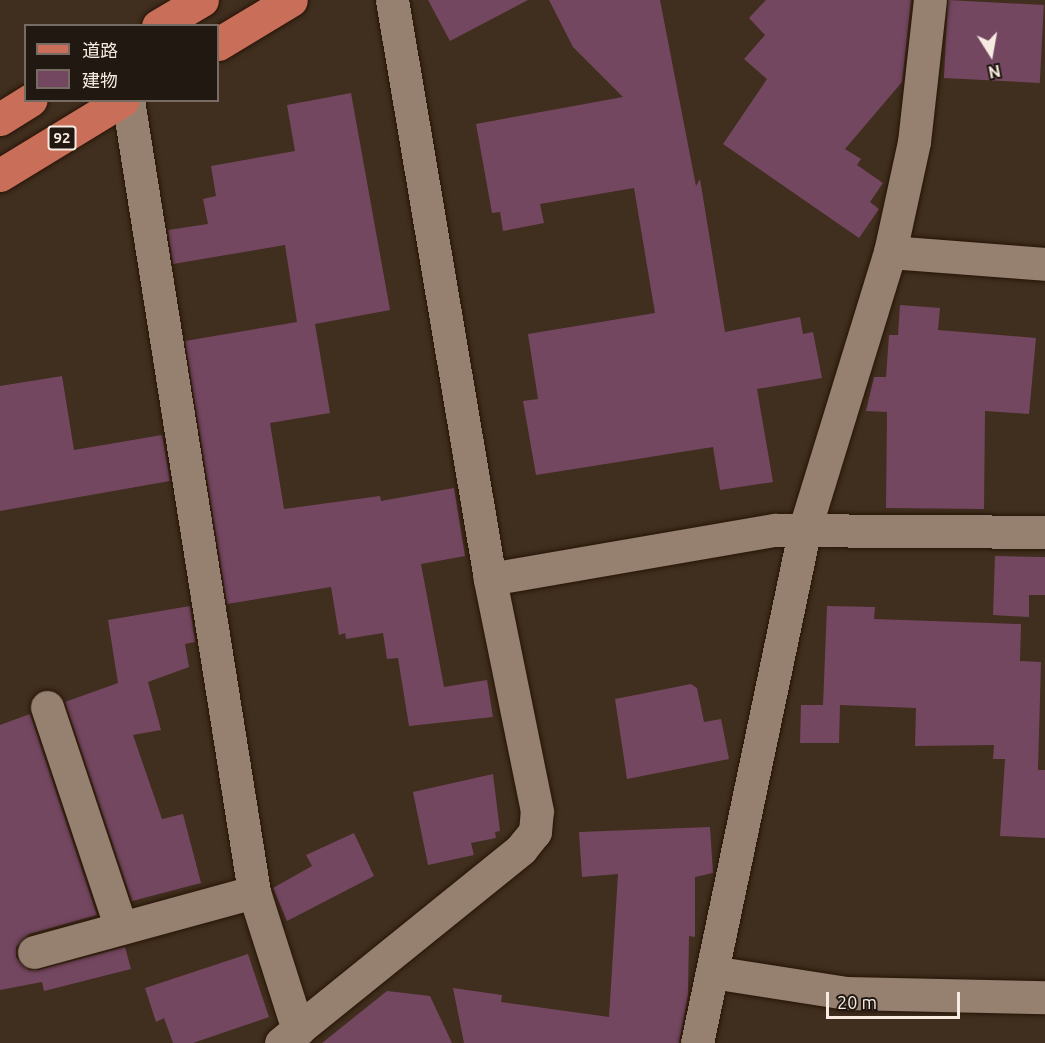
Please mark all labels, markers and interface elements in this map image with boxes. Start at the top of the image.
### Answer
legend [24,24,219,102]
north arrow [961,24,1021,84]
text: 道路 [82,40,118,60]
text: N [987,62,1002,82]
text: 建物 [82,70,118,90]
road number: 92 [47,126,77,150]
scale bar [829,980,962,1018]
text: 20 m [837,992,877,1012]

